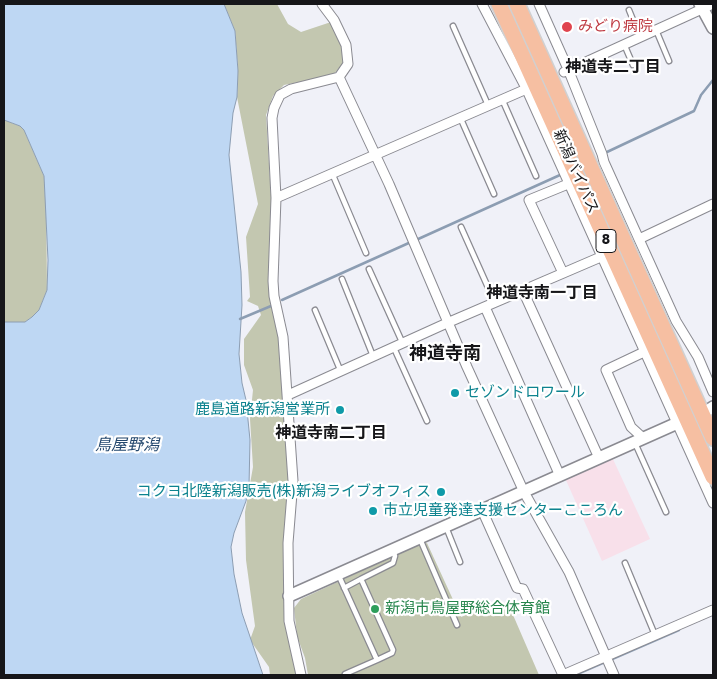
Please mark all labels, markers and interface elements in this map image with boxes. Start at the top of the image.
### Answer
place label: みどり病院 [578,18,653,36]
marker: みどり病院 [560,20,574,34]
district label: 神道寺二丁目 [565,58,661,78]
street label: 新潟バイパス [548,127,602,217]
road number: 8 [596,230,616,252]
district label: 神道寺南一丁目 [486,284,598,304]
district label: 神道寺南 [409,344,481,366]
place label: セゾンドロワール [465,384,585,402]
marker: セゾンドロワール [449,387,461,399]
place label: 鹿島道路新潟営業所 [195,401,330,419]
marker: 鹿島道路新潟営業所 [334,404,346,416]
district label: 神道寺南二丁目 [275,424,387,444]
water label: 鳥屋野潟 [95,436,159,456]
place label: コクヨ北陸新潟販売(株)新潟ライブオフィス [137,483,431,501]
marker: コクヨ北陸新潟販売(株)新潟ライブオフィス [435,486,447,498]
place label: 市立児童発達支援センターこころん [383,502,623,520]
marker: 市立児童発達支援センターこころん [367,505,379,517]
place label: 新潟市鳥屋野総合体育館 [385,600,550,618]
marker: 新潟市鳥屋野総合体育館 [369,603,381,615]

